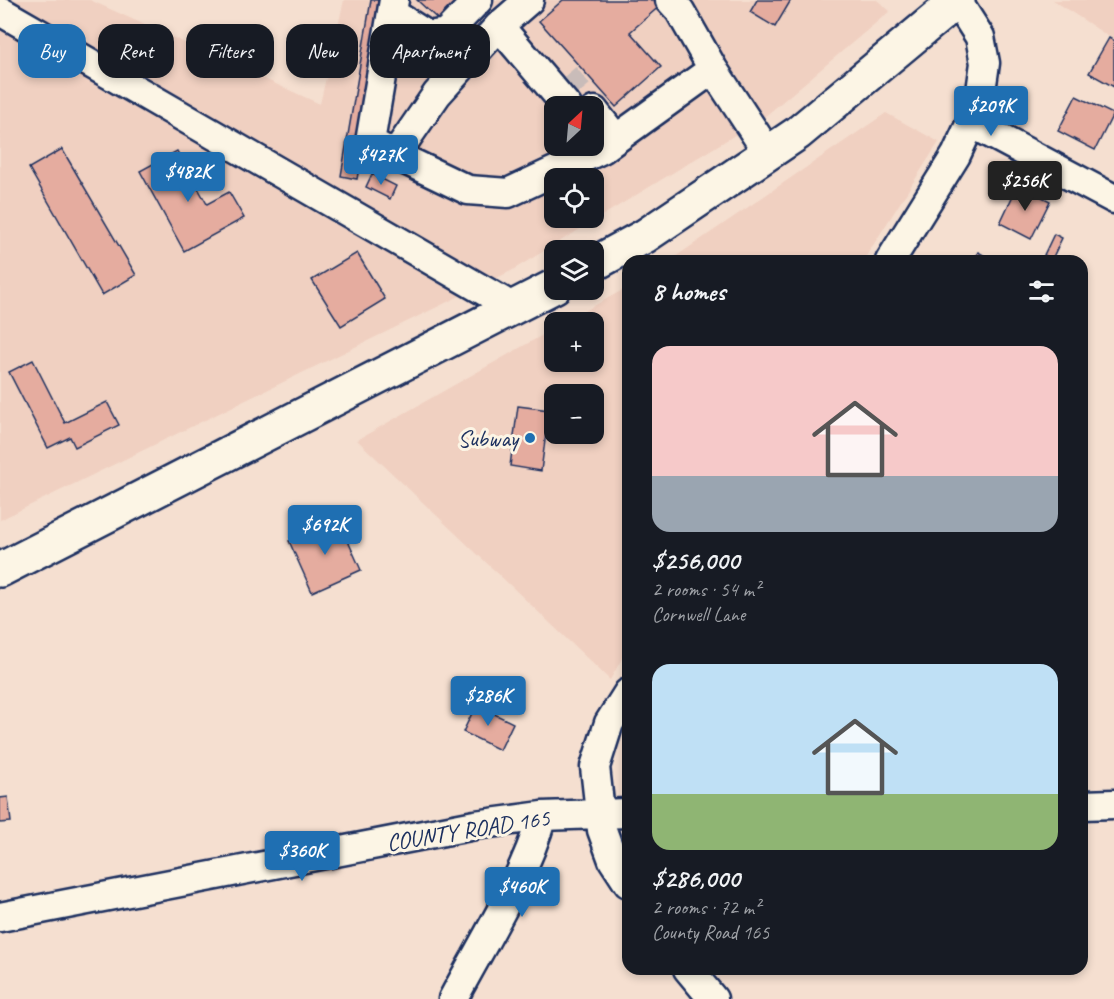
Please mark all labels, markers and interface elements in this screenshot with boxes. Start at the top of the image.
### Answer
chip: Buy [18,24,86,78]
chip: Rent [98,24,174,78]
chip: Filters [186,24,274,78]
chip: New [286,24,358,78]
chip: Apartment [370,24,490,78]
pin: $209K [949,86,1033,137]
text: $209K [968,93,1014,118]
north arrow [544,96,604,156]
map controls [544,96,604,444]
pin: $427K [339,135,423,186]
text: $427K [358,142,404,167]
pin: $482K [146,152,230,203]
text: $482K [165,159,211,184]
pin: $256K [983,161,1067,212]
button: locate [544,168,604,228]
text: $256K [1002,168,1048,193]
button: layers [544,240,604,300]
text: 8 homes [652,275,725,308]
icon: filters [1025,275,1058,308]
button: + [544,312,604,372]
button: − [544,384,604,444]
icon: home [801,385,909,493]
place label: Subway [458,423,520,453]
marker: Subway [523,431,537,445]
pin: $692K [283,505,367,556]
text: $692K [302,512,348,537]
text: $256,000 [652,544,739,577]
text: 2 rooms · 54 m² [652,577,760,602]
text: Cornwell Lane [652,602,745,627]
pin: $286K [446,676,530,727]
text: $286K [465,683,511,708]
icon: home [801,703,909,811]
street label: COUNTY ROAD 165 [384,802,553,858]
pin: $360K [260,831,344,882]
text: $360K [279,838,325,863]
text: $286,000 [652,862,740,895]
pin: $460K [480,867,564,918]
text: $460K [499,874,545,899]
text: 2 rooms · 72 m² [652,895,760,920]
text: County Road 165 [652,920,769,945]

